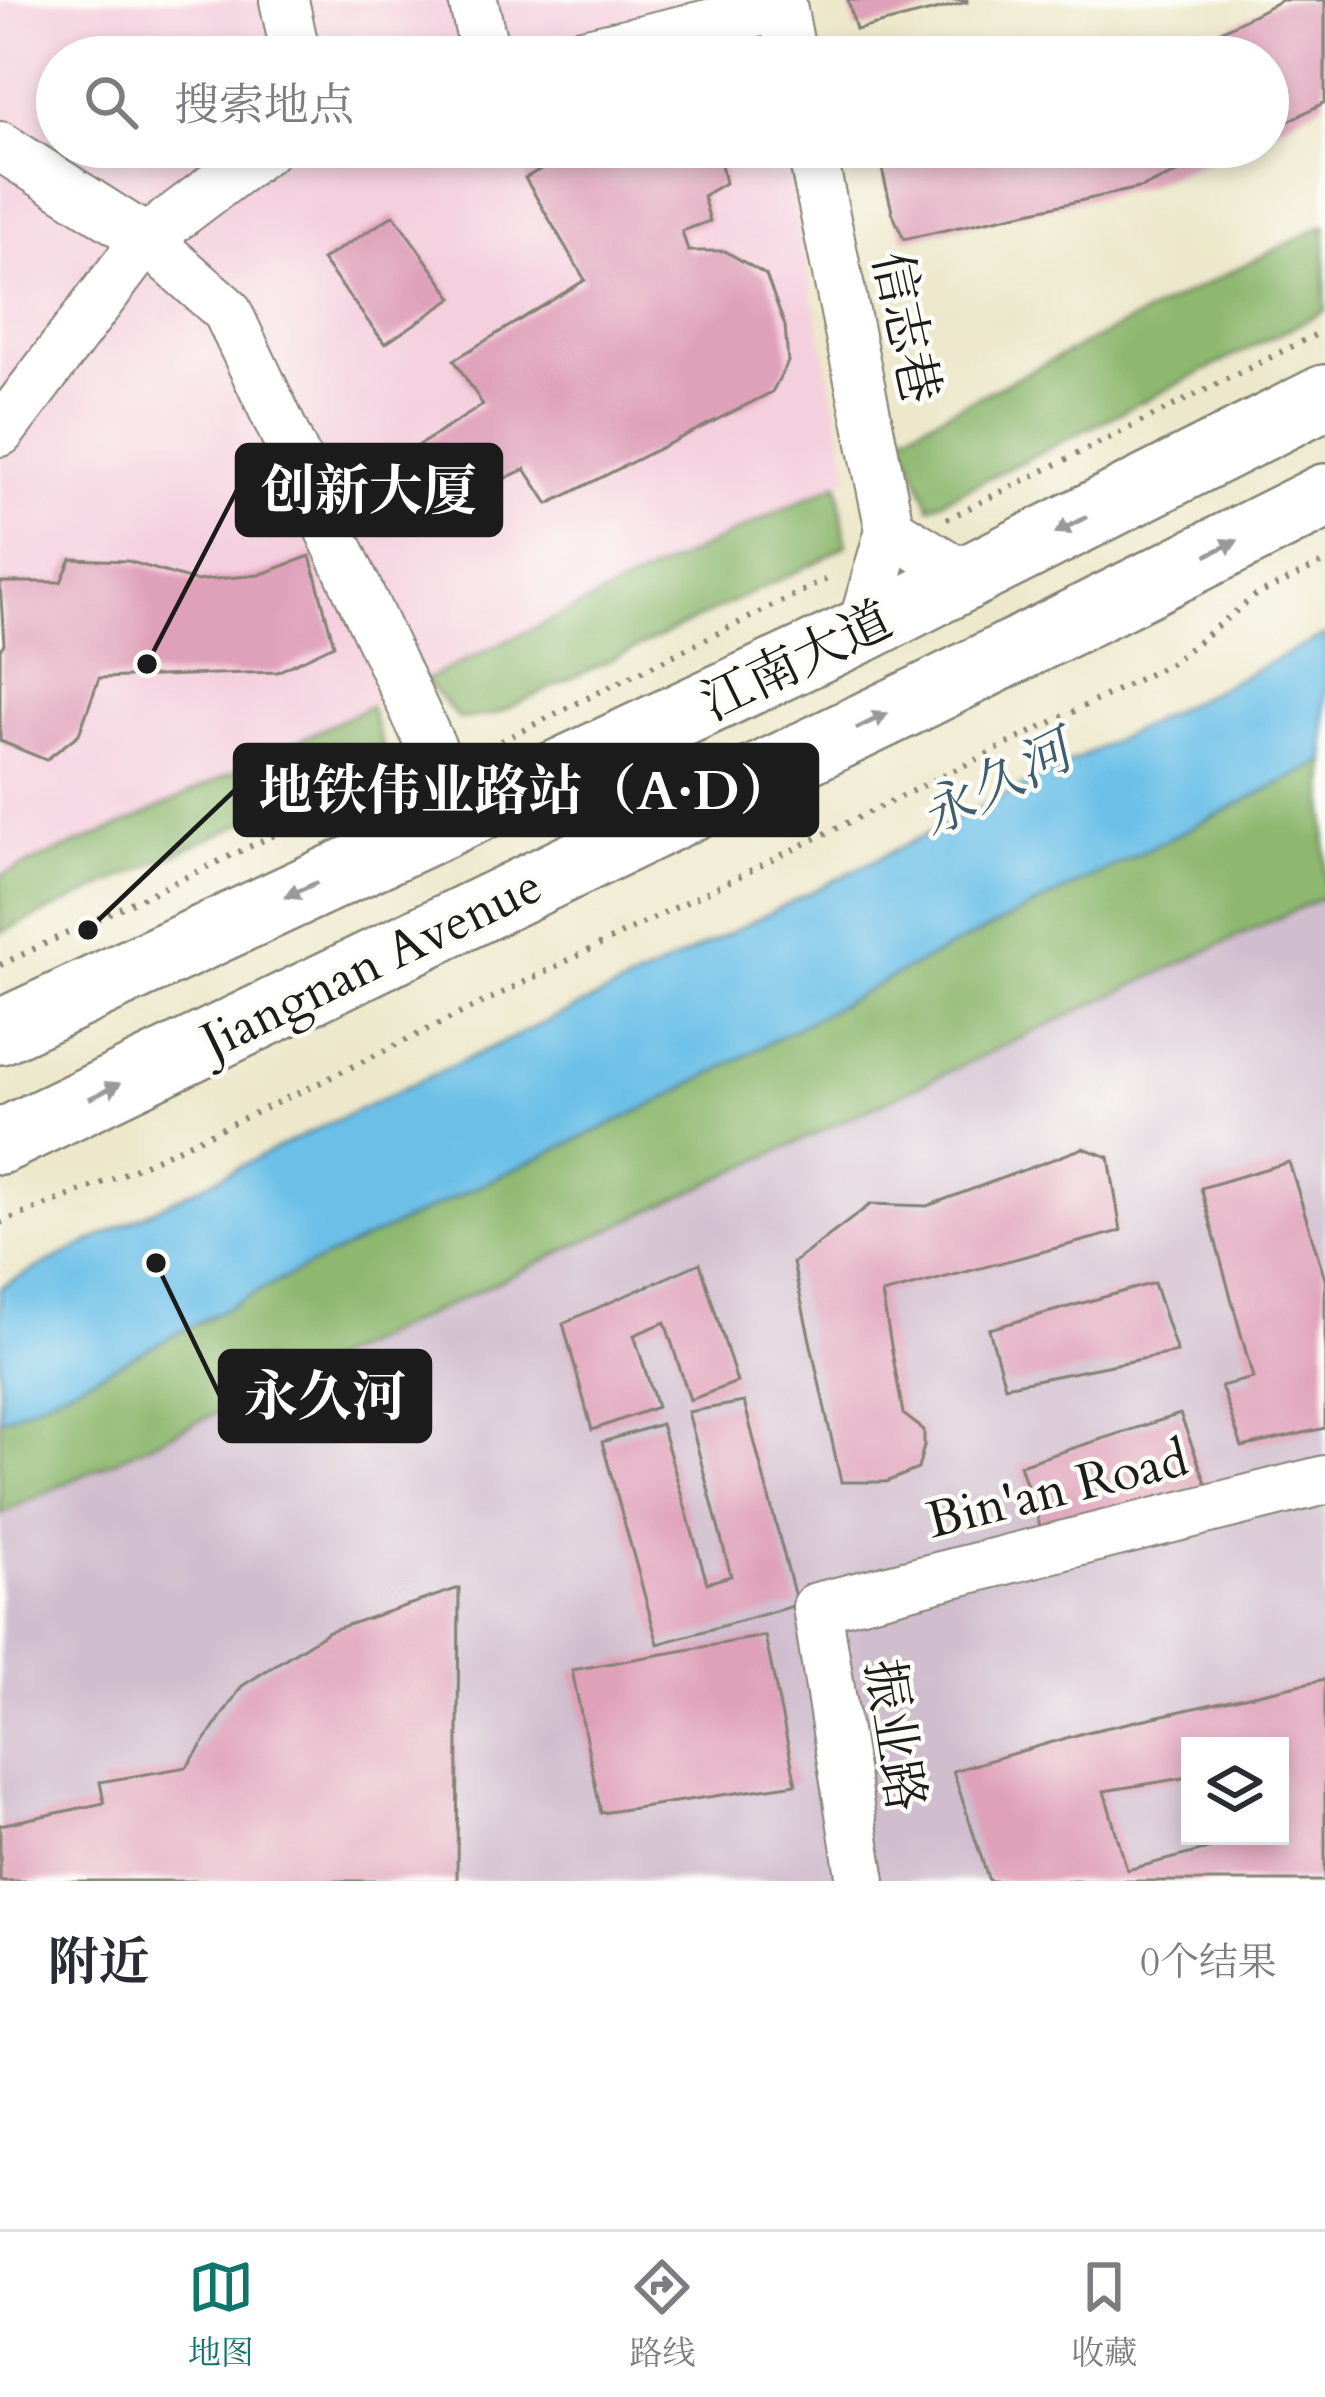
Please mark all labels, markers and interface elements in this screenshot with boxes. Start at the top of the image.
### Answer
search box [36,36,1289,168]
icon: search [78,69,144,135]
text: 搜索地点 [174,75,354,136]
street label: 信志巷 [855,245,955,410]
callout: 创新大厦 [237,445,501,535]
text: 创新大厦 [261,456,477,529]
one-way arrow [1053,515,1088,535]
one-way arrow [1205,538,1239,558]
street label: 江南大道 [690,586,904,738]
one-way arrow [855,711,890,731]
water label: 永久河 [907,712,1093,855]
callout: 地铁伟业路站（A·D） [235,745,817,835]
text: 地铁伟业路站（A·D） [259,756,793,829]
street label: Jiangnan Avenue [184,851,554,1079]
one-way arrow [283,880,318,900]
one-way arrow [88,1081,122,1101]
callout: 永久河 [220,1351,430,1441]
text: 永久河 [244,1362,406,1435]
street label: Bin'an Road [920,1424,1195,1556]
street label: 振业路 [847,1654,941,1816]
map controls [1181,1737,1289,1845]
button: layers [1181,1737,1289,1845]
text: 附近 [48,1928,150,1998]
text: 0个结果 [1140,1936,1277,1989]
tab: 地图 [188,2254,254,2376]
tab: 路线 [629,2254,695,2376]
tab: 收藏 [1071,2254,1137,2376]

